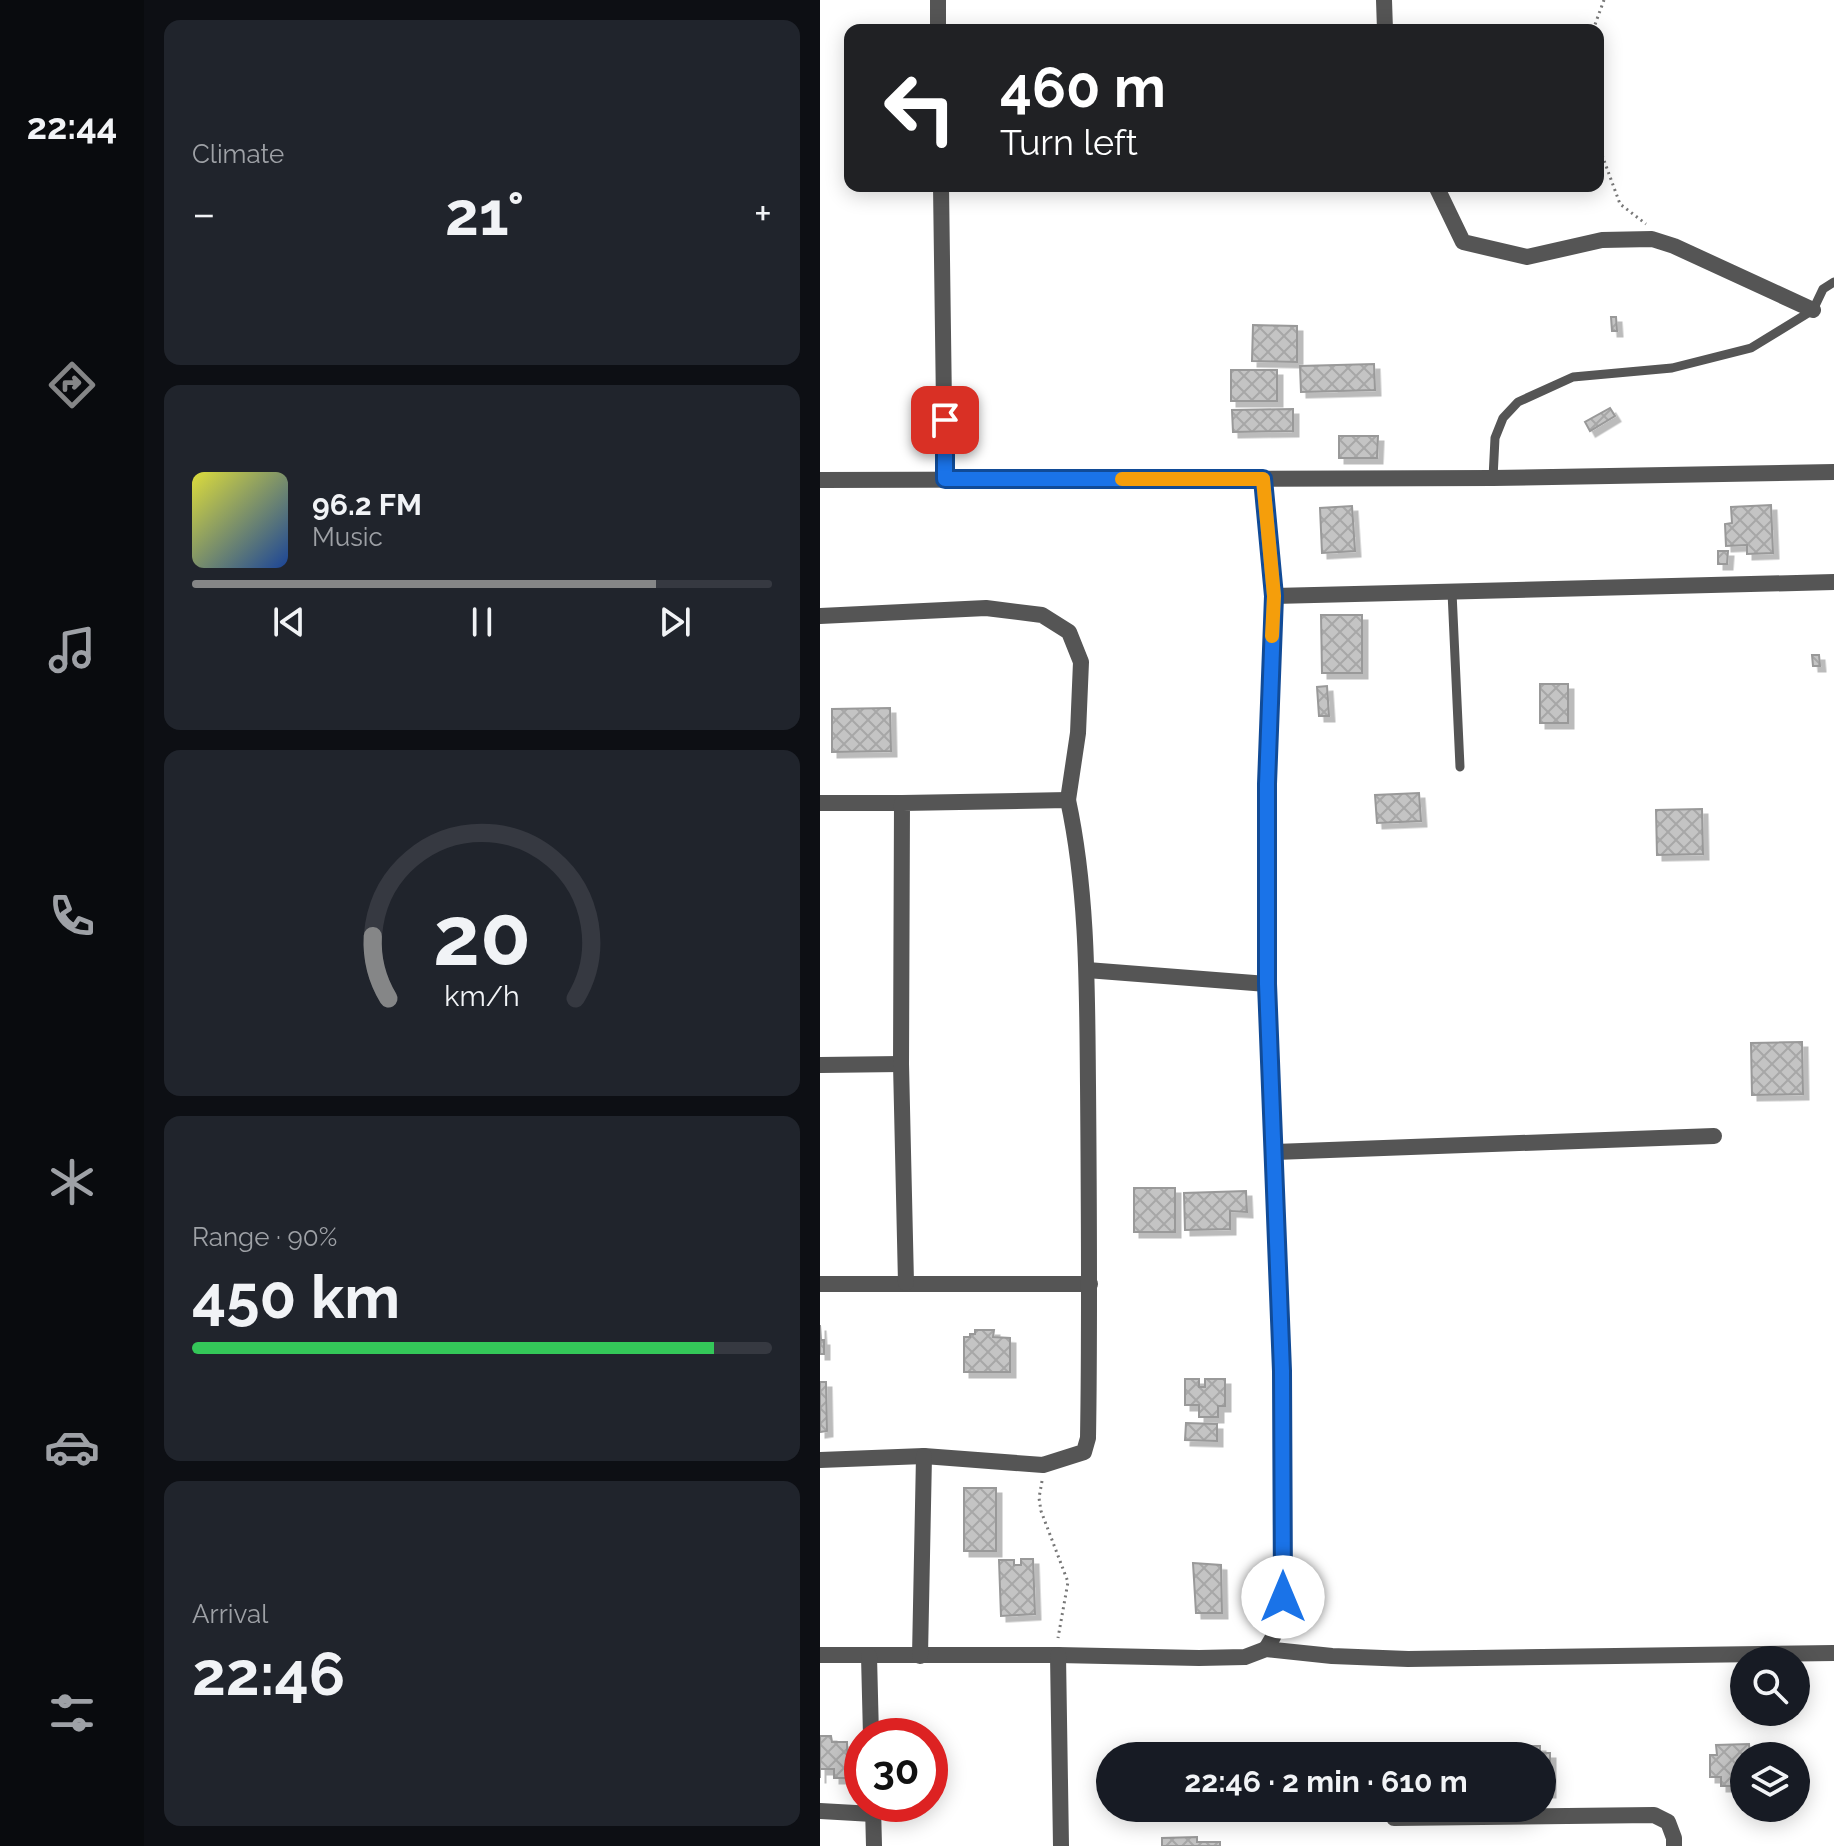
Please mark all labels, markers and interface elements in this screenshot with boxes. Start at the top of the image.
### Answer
text: 460 m [1000,54,1166,120]
icon: left [868,56,972,160]
text: 22:44 [27,105,117,147]
text: Turn left [1000,121,1138,163]
text: Climate [192,139,284,169]
text: 21° [445,179,524,249]
text: − [192,188,216,239]
text: + [754,188,772,239]
icon: directions [44,357,100,413]
pin [911,386,979,454]
icon: arrive [923,398,967,442]
text: 96.2 FM [312,487,422,522]
text: Music [312,522,383,552]
icon: previous [267,600,311,644]
icon: pause [460,600,504,644]
icon: next [653,600,697,644]
icon: music [44,622,100,678]
text: 20 [433,887,531,984]
icon: phone [44,888,100,944]
text: km/h [444,979,520,1013]
icon: climate [44,1154,100,1210]
text: Range · 90% [192,1222,337,1252]
text: 450 km [192,1262,400,1332]
icon: car [44,1419,100,1475]
position arrow [1241,1555,1325,1639]
text: Arrival [192,1599,268,1629]
text: 22:46 [192,1639,345,1709]
map controls [1730,1646,1810,1822]
button: search [1730,1646,1810,1726]
icon: filters [44,1685,100,1741]
speed limit sign: 30 [844,1718,948,1822]
button: layers [1730,1742,1810,1822]
text: 22:46 · 2 min · 610 m [1184,1764,1468,1799]

